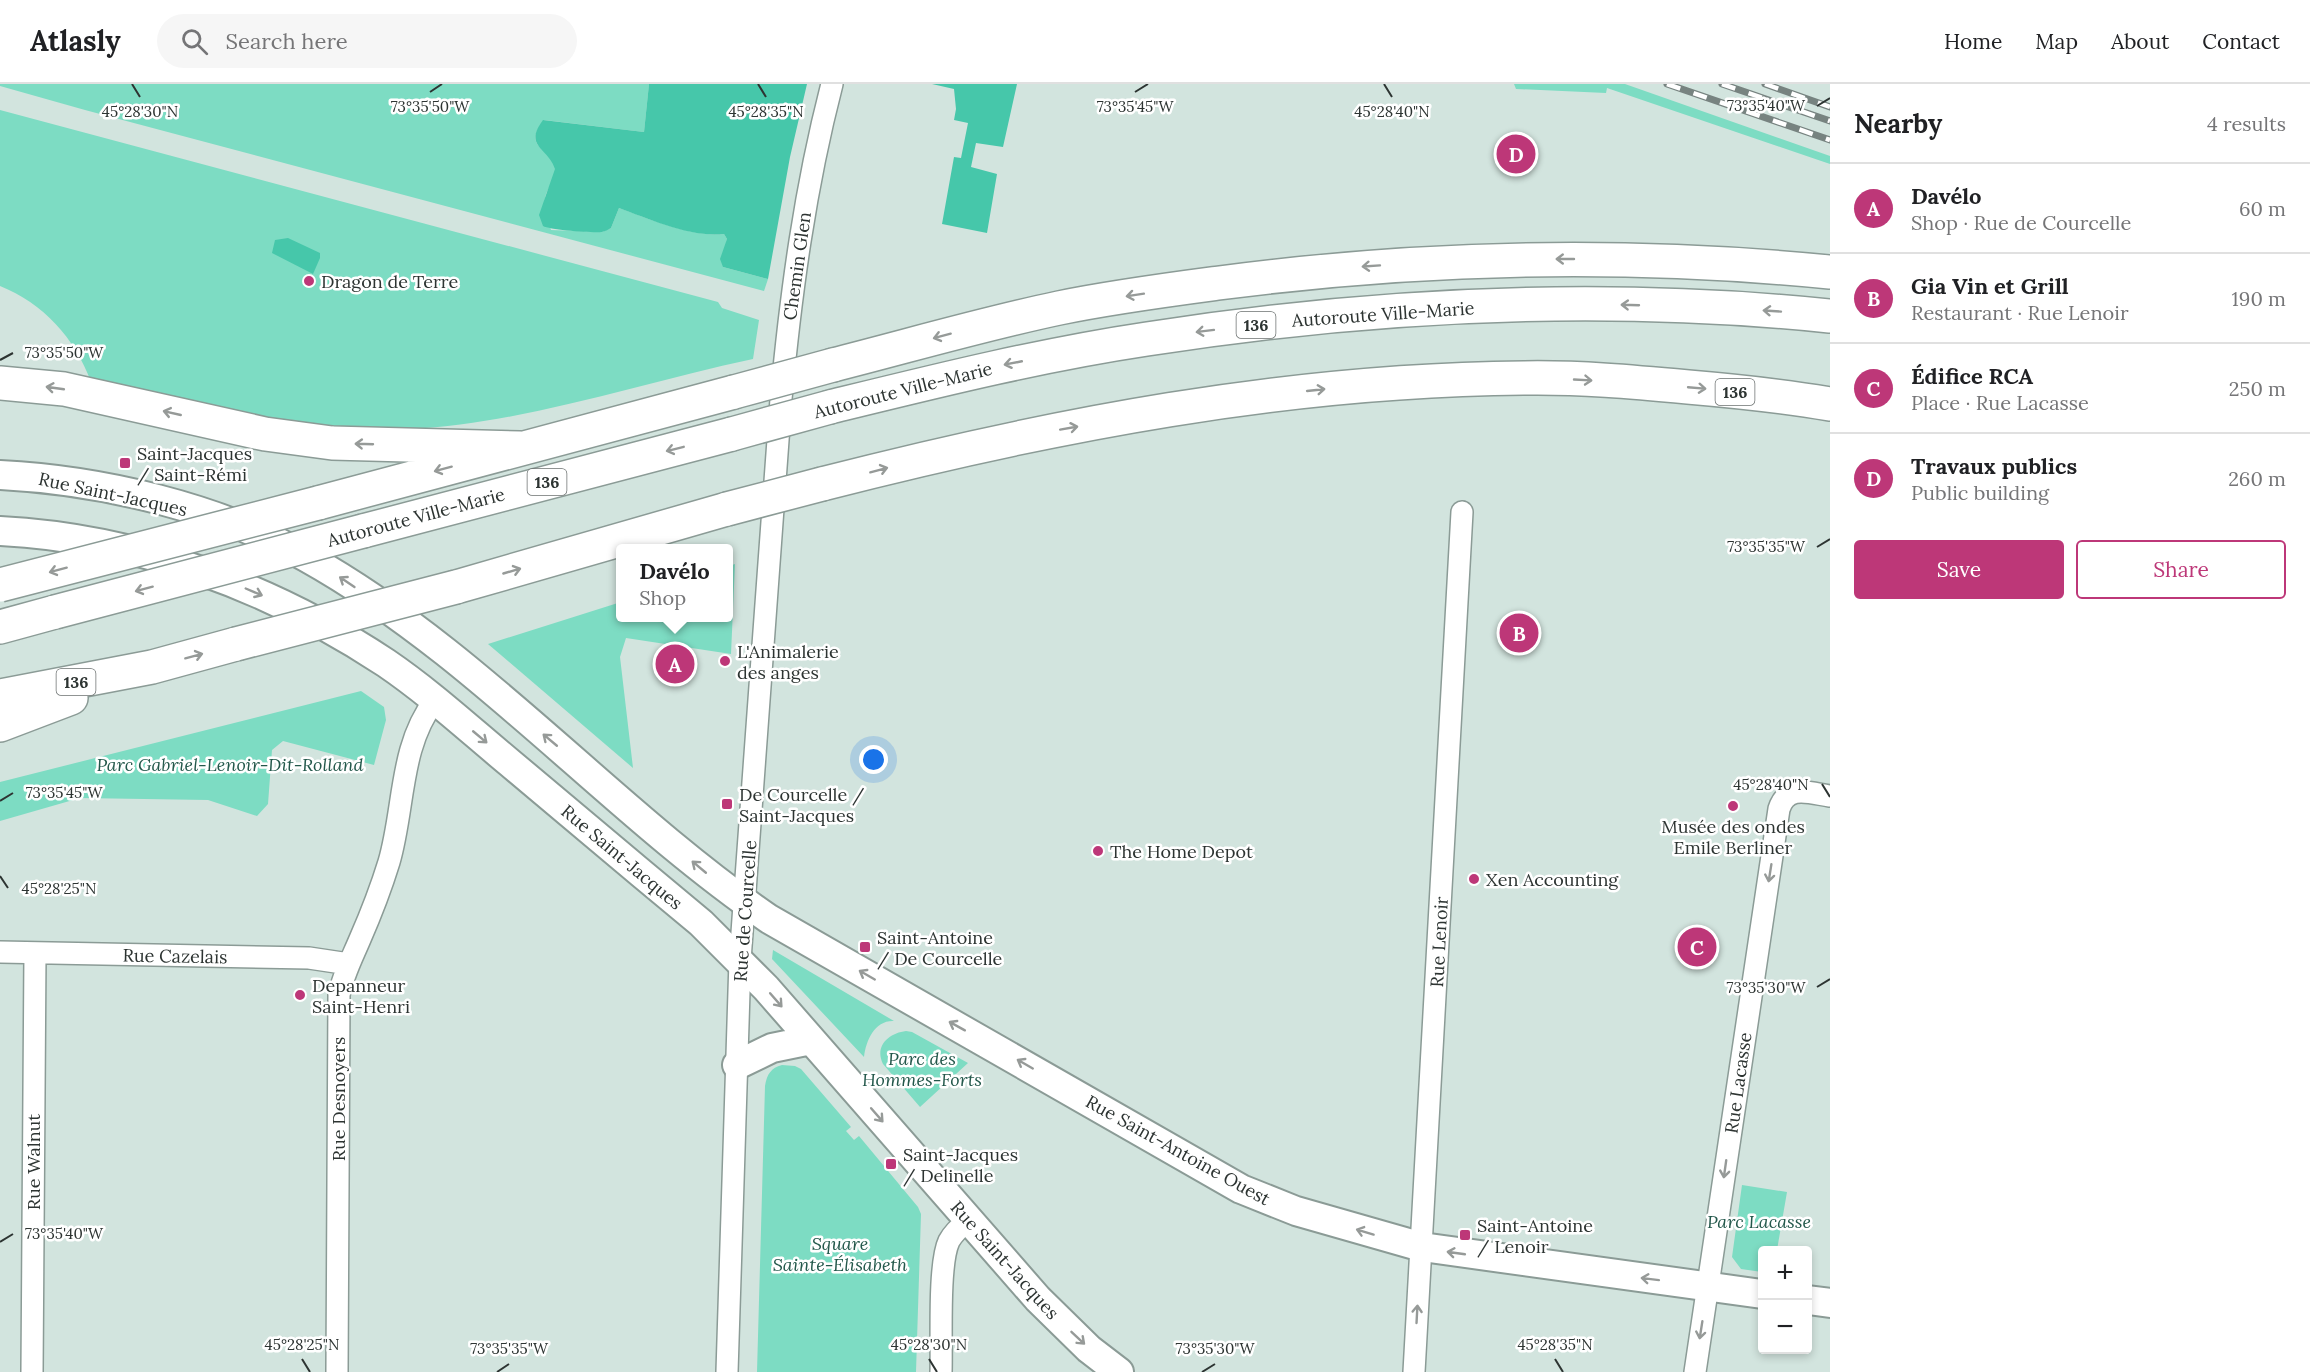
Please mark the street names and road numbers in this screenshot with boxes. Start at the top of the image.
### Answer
street label: Chemin Glen [778,210,816,322]
street label: Autoroute Ville-Marie [1290,296,1475,332]
road number: 136 [1236,312,1276,338]
street label: Autoroute Ville-Marie [810,357,995,424]
road number: 136 [1716,379,1754,405]
street label: Rue Saint-Jacques [36,467,190,521]
road number: 136 [528,469,566,495]
street label: Autoroute Ville-Marie [324,482,508,552]
road number: 136 [56,669,96,695]
street label: Rue Saint-Jacques [557,799,687,915]
street label: Rue de Courcelle [729,839,761,983]
street label: Rue Lenoir [1425,896,1453,988]
street label: Rue Cazelais [122,944,228,968]
street label: Rue Lacasse [1720,1031,1757,1135]
street label: Rue Desnoyers [327,1037,350,1161]
street label: Rue Saint-Antoine Ouest [1082,1090,1274,1210]
street label: Rue Walnut [22,1114,45,1210]
street label: Rue Saint-Jacques [946,1196,1064,1324]

